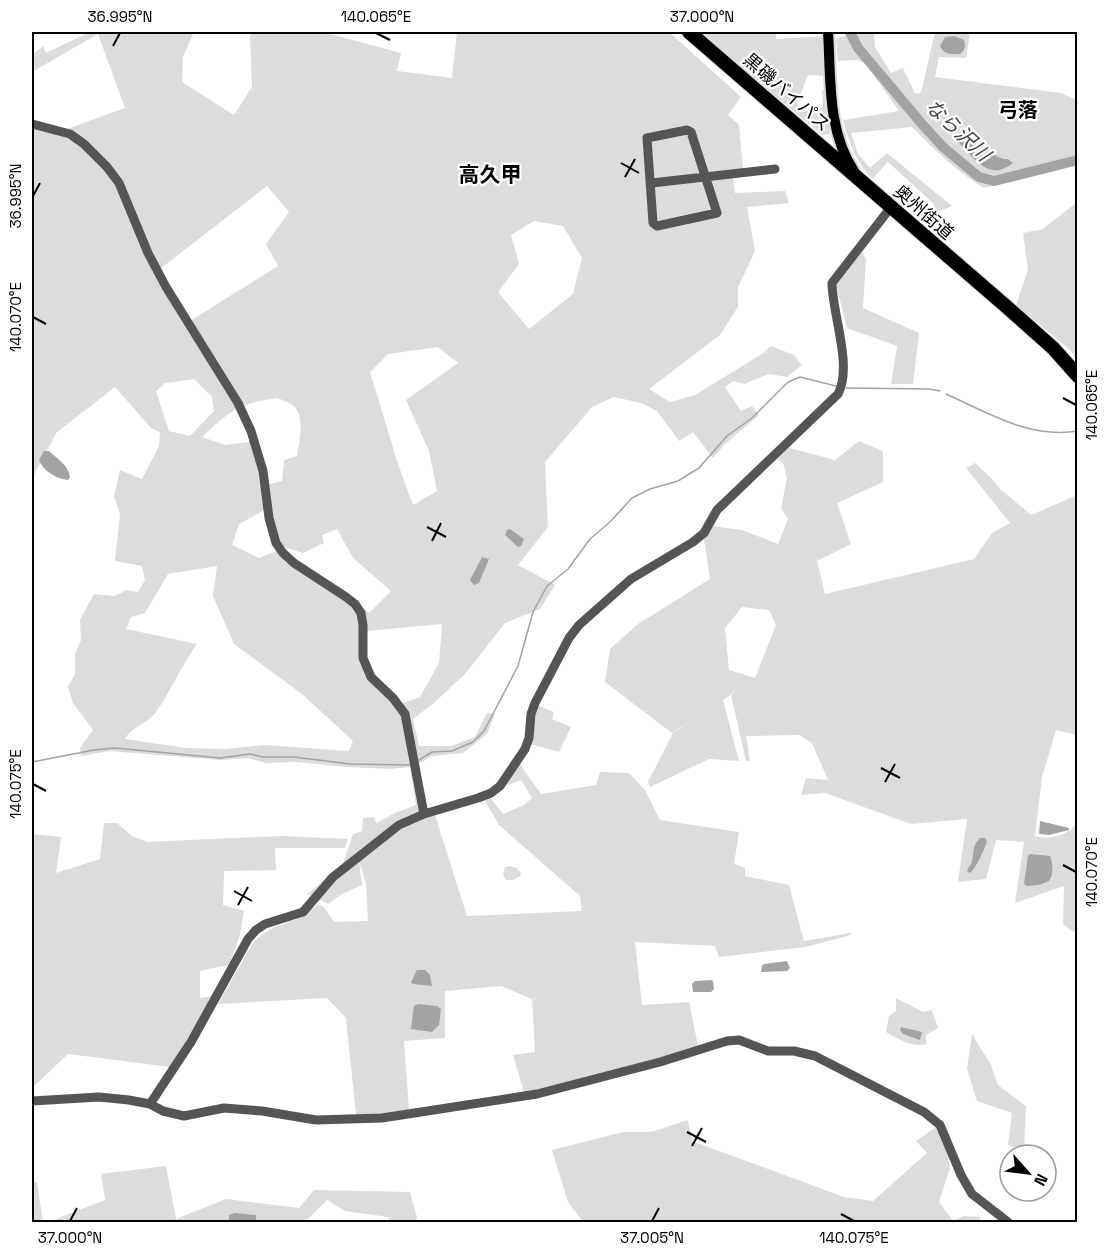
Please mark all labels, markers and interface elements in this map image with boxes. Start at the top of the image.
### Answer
text: 36.995°N [87,7,153,26]
text: 140.065°E [341,7,411,26]
text: 37.000°N [670,7,734,26]
street label: 黒磯バイパス [739,48,835,136]
water label: なら沢川 [920,93,998,168]
district label: 弓落 [998,97,1038,123]
district label: 高久甲 [459,161,522,188]
text: 36.995°N [6,163,25,229]
street label: 奥州街道 [889,180,959,244]
text: 140.070°E [6,282,25,352]
text: 140.065°E [1082,370,1101,440]
text: 140.075°E [6,749,25,819]
text: 140.070°E [1082,837,1101,907]
north arrow [998,1143,1058,1203]
text: N [1029,1170,1053,1189]
text: 37.000°N [38,1228,102,1247]
text: 37.005°N [620,1228,684,1247]
text: 140.075°E [819,1228,889,1247]

